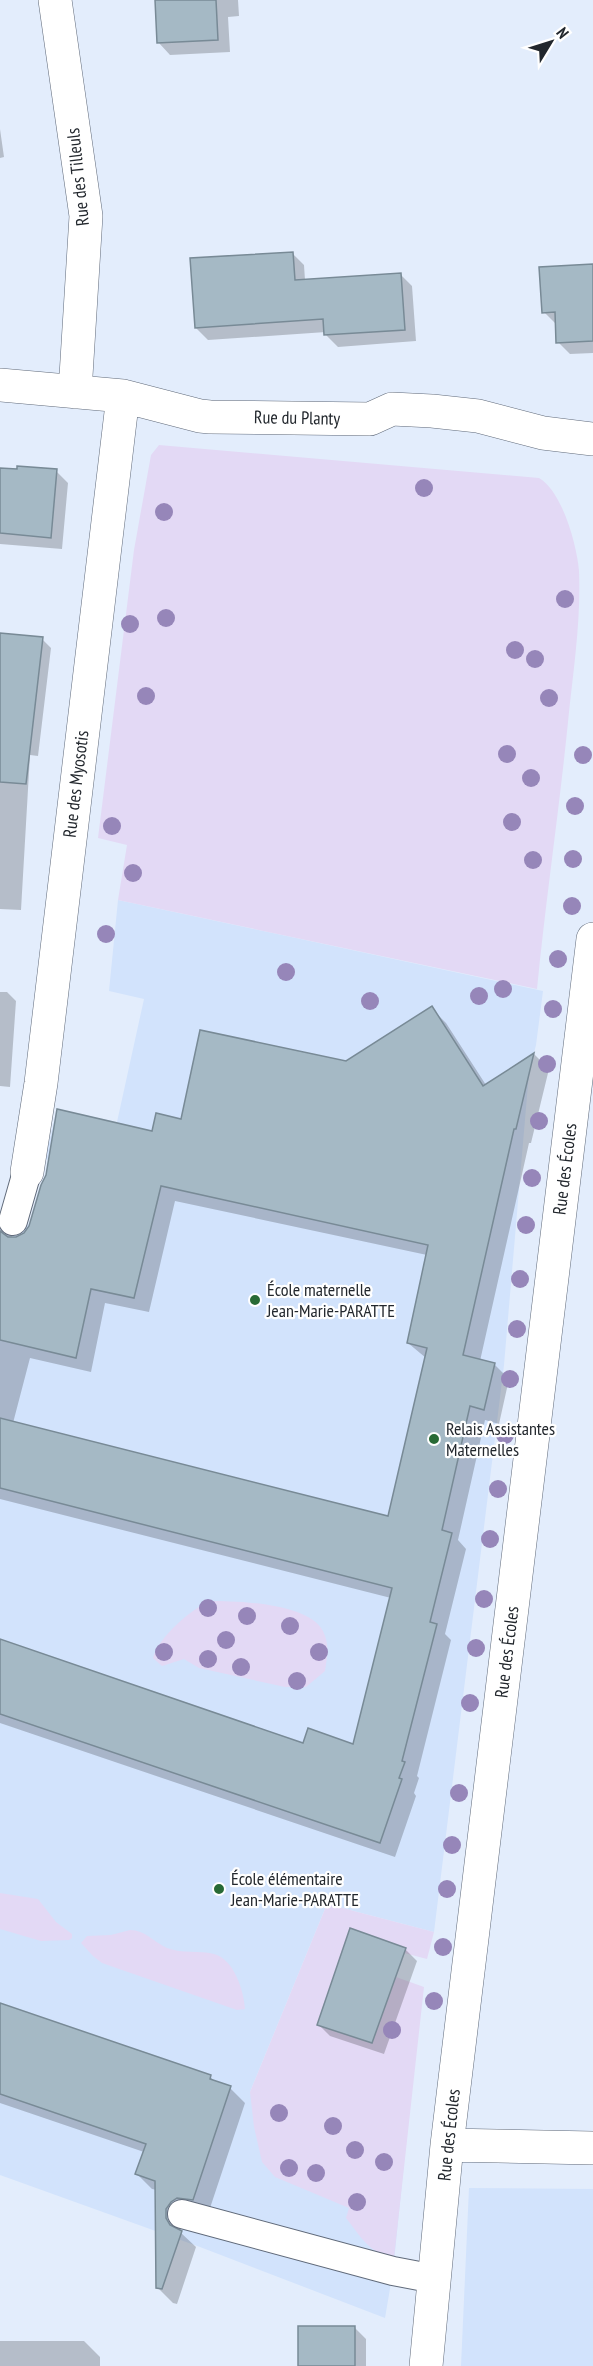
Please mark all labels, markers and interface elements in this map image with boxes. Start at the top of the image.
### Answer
north arrow [521,12,581,72]
text: N [552,23,573,42]
street label: Rue des Tilleuls [61,127,94,227]
street label: Rue du Planty [254,405,341,430]
street label: Rue des Myosotis [58,729,93,839]
street label: Rue des Écoles [547,1122,582,1216]
place label: École maternelle Jean-Marie-PARATTE [266,1278,395,1322]
marker: École maternelle Jean-Marie-PARATTE [248,1293,262,1307]
place label: Relais Assistantes Maternelles [446,1417,555,1461]
marker: Relais Assistantes Maternelles [427,1432,441,1446]
street label: Rue des Écoles [489,1605,524,1699]
place label: École élémentaire Jean-Marie-PARATTE [230,1867,359,1911]
marker: École élémentaire Jean-Marie-PARATTE [212,1882,226,1896]
street label: Rue des Écoles [432,2088,465,2182]

